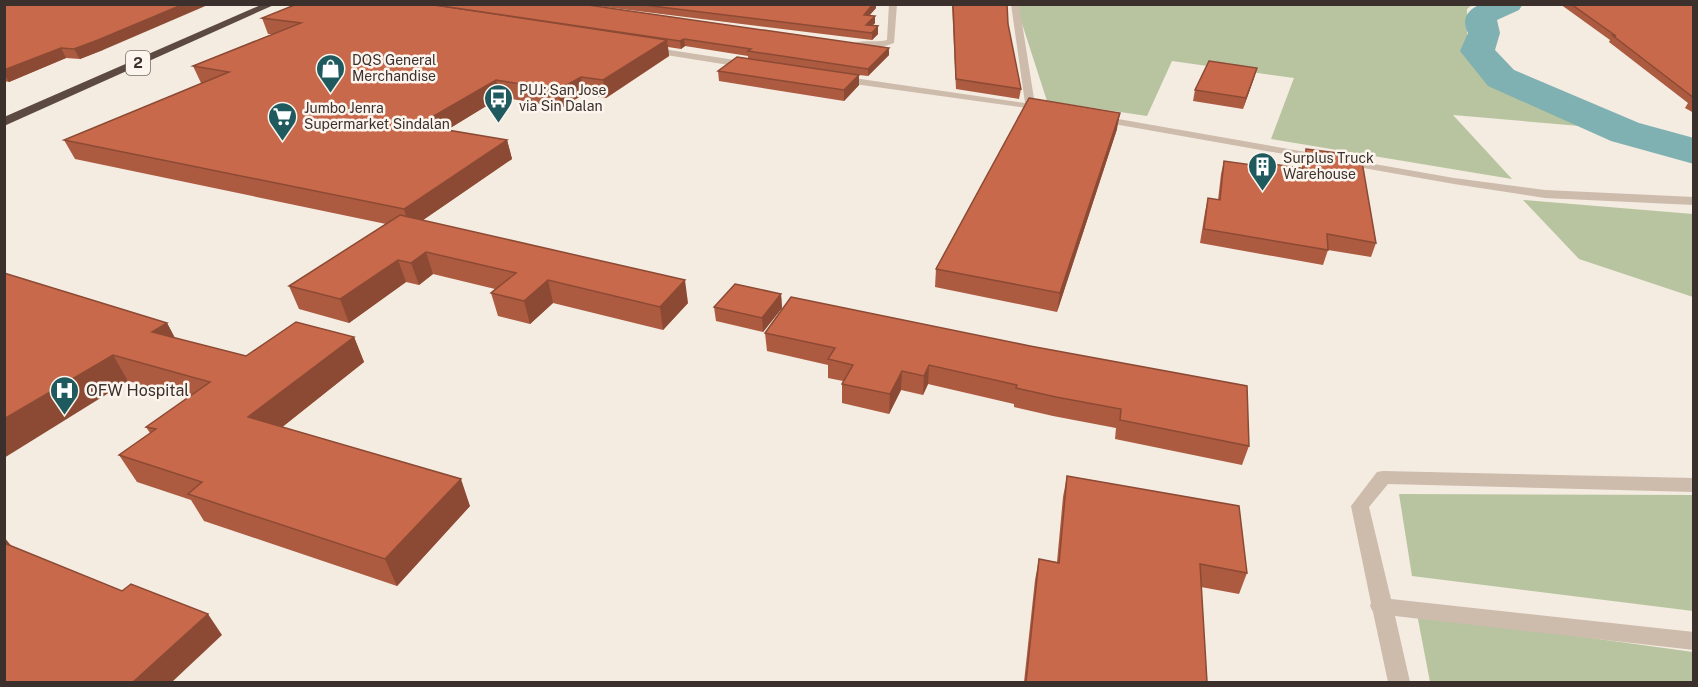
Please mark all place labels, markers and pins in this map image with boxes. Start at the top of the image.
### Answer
shop icon: DQS General Merchandise [315,52,347,94]
place label: DQS General Merchandise [352,52,436,84]
bus stop icon: PUJ: San Jose via Sin Dalan [482,82,514,124]
place label: PUJ: San Jose via Sin Dalan [519,82,607,114]
supermarket icon: Jumbo Jenra Supermarket Sindalan [267,100,299,142]
place label: Jumbo Jenra Supermarket Sindalan [304,100,450,132]
building icon: Surplus Truck Warehouse [1246,150,1278,192]
place label: Surplus Truck Warehouse [1283,150,1374,182]
hospital icon: OFW Hospital [49,374,81,416]
place label: OFW Hospital [86,381,189,400]

